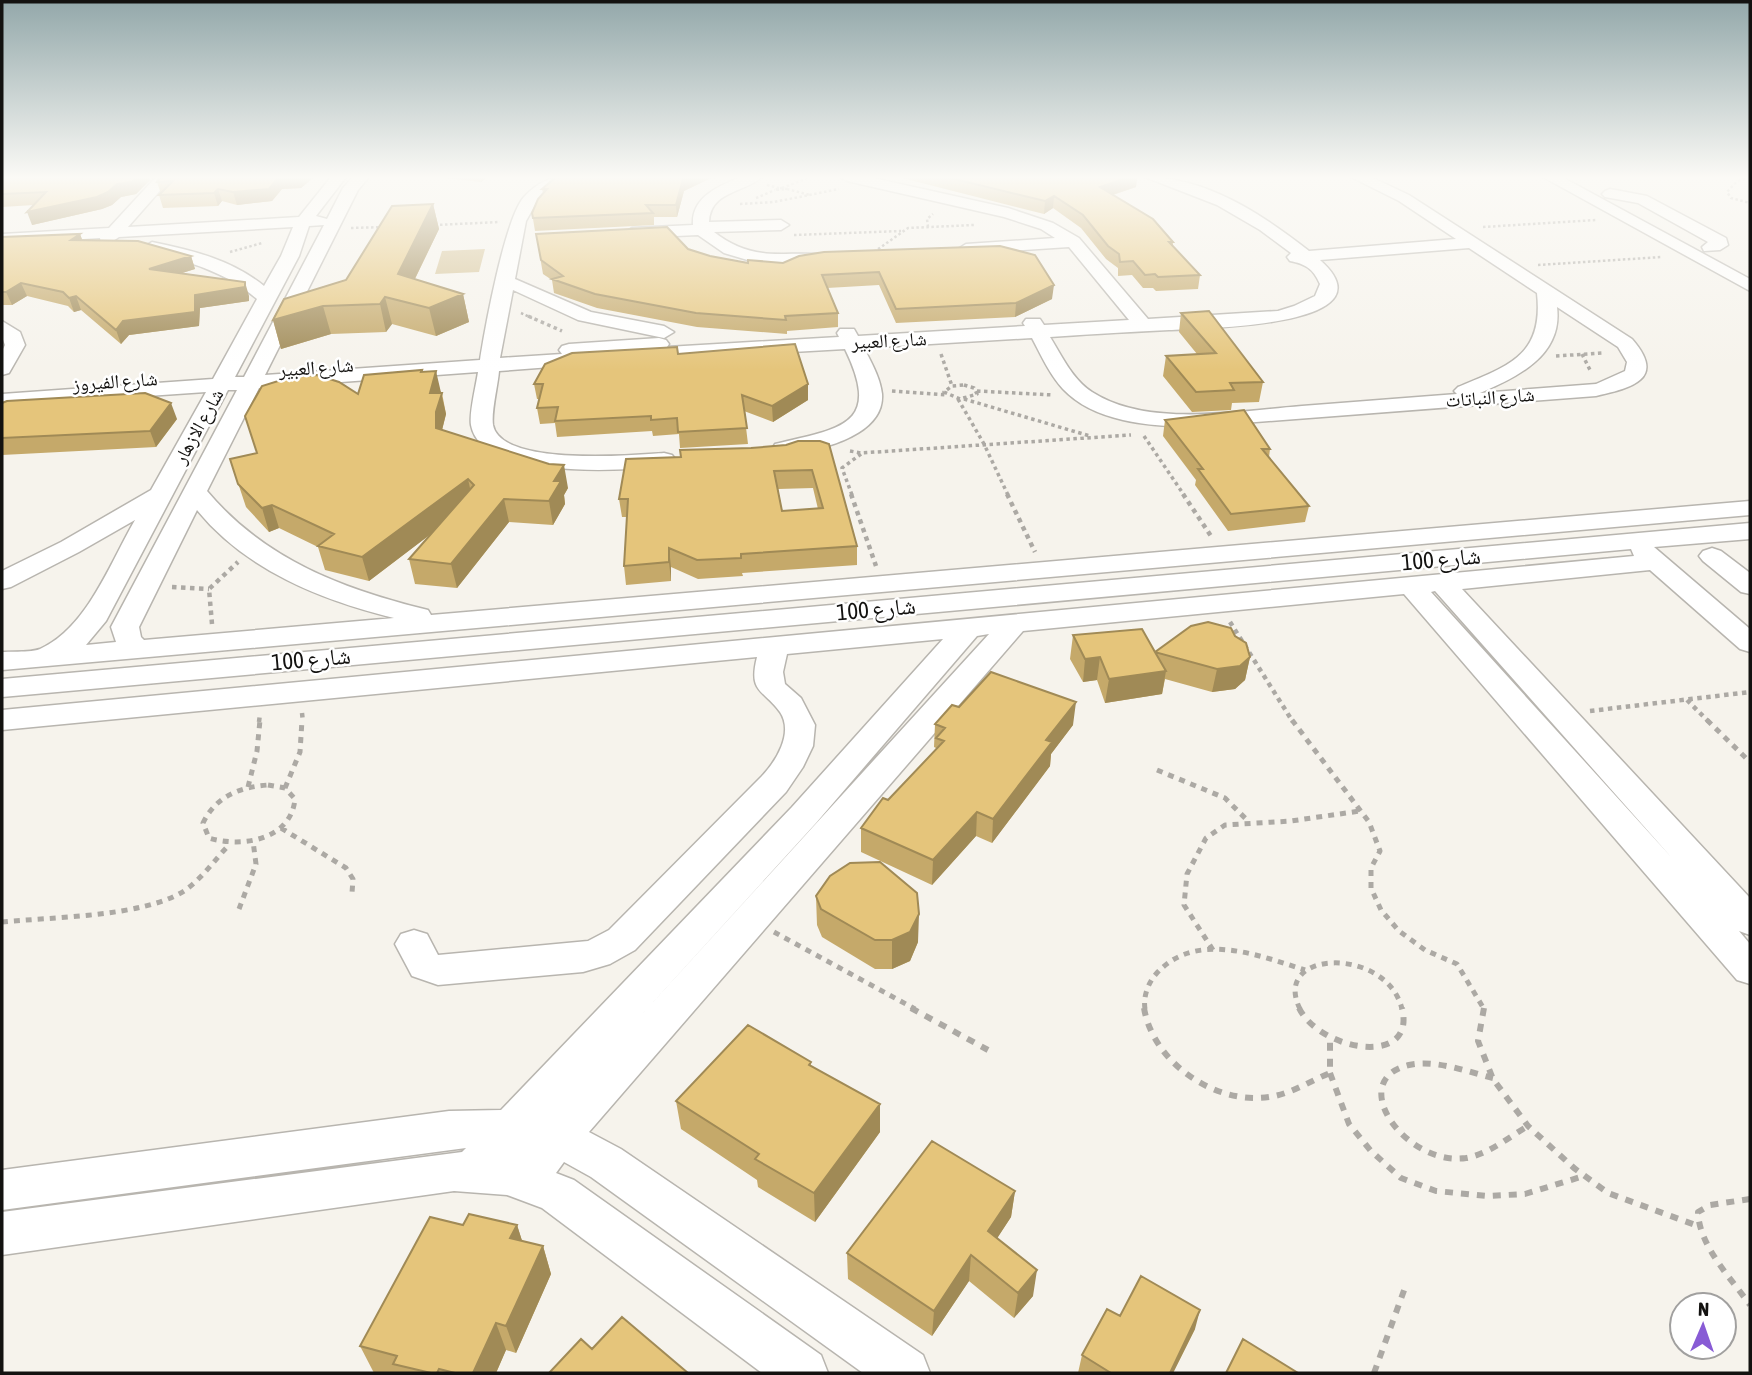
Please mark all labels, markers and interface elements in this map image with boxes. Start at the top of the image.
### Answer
street label: شارع العبير [850,327,927,354]
street label: شارع العبير [277,353,354,382]
street label: شارع الفيروز [71,367,158,396]
street label: شارع النباتات [1445,383,1535,412]
street label: شارع الازهار [168,385,228,469]
street label: شارع 100 [1400,543,1482,577]
street label: شارع 100 [835,593,917,627]
street label: شارع 100 [270,643,352,677]
north arrow [1668,1291,1738,1361]
text: N [1698,1298,1710,1320]

